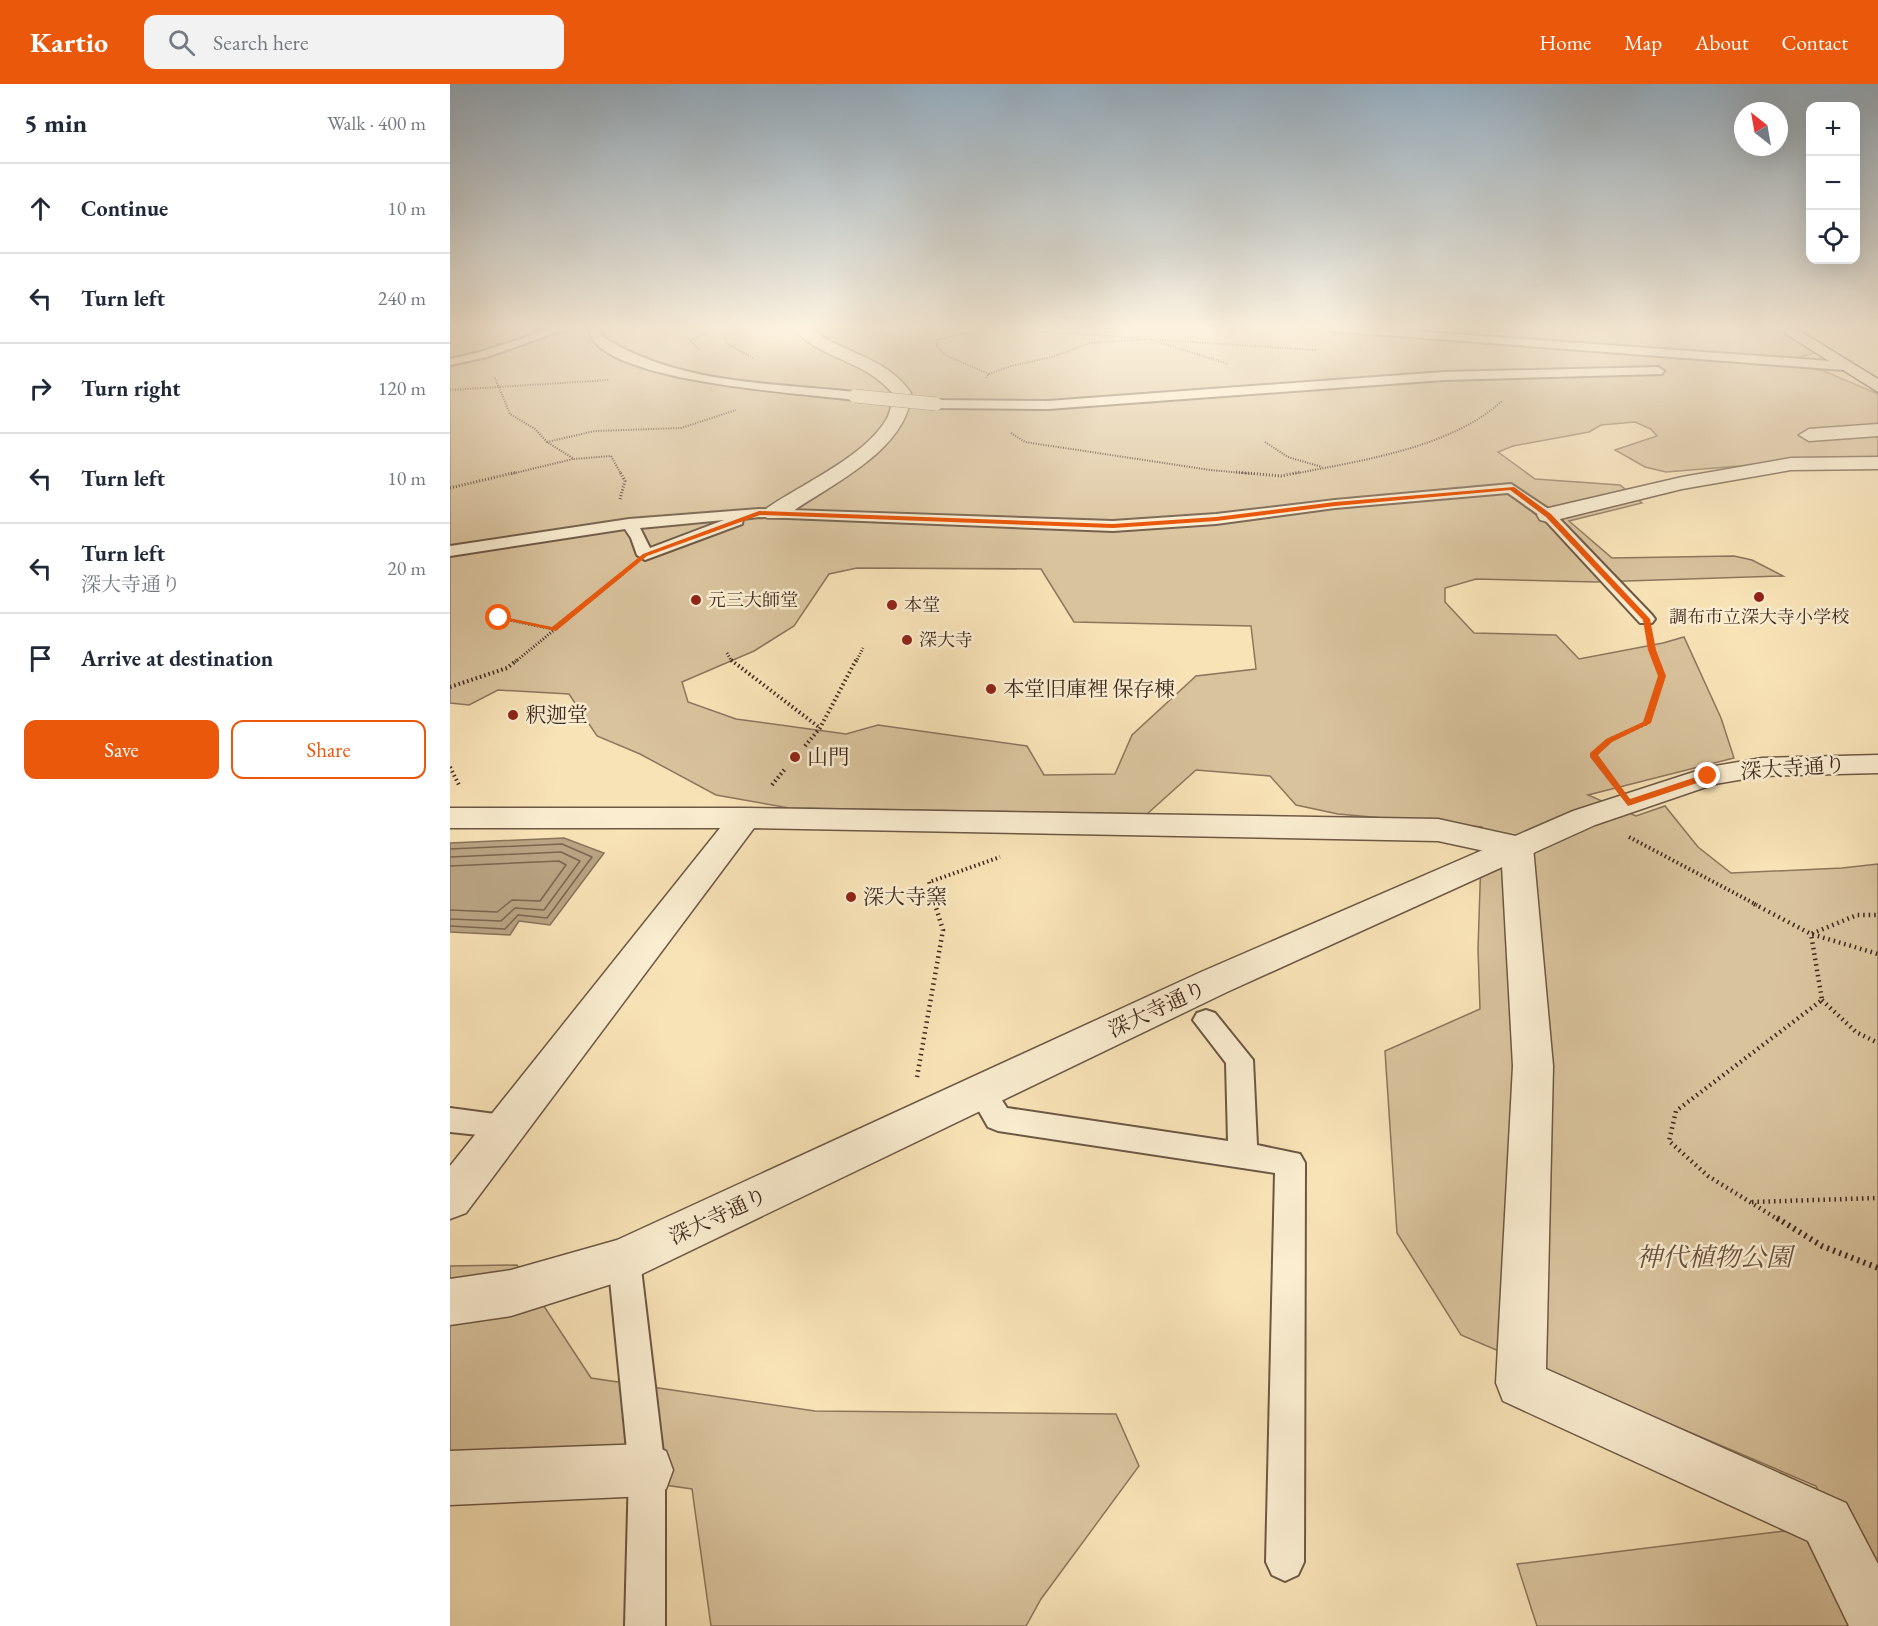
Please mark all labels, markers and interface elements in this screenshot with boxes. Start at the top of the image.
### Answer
search box [144,15,564,69]
text: Kartio [30,24,108,60]
icon: search [165,26,198,59]
text: Search here [213,28,309,57]
text: Home [1539,29,1591,56]
text: Map [1624,29,1662,56]
text: About [1695,29,1748,56]
text: Contact [1781,29,1848,56]
north arrow [1734,102,1788,156]
map controls [1806,102,1860,264]
button: + [1806,102,1860,156]
text: 5 min [24,106,87,140]
text: Walk · 400 m [327,110,426,136]
button: − [1806,156,1860,210]
icon: ahead [24,192,57,225]
text: Continue [81,194,168,223]
text: 10 m [387,195,426,221]
button: locate [1806,210,1860,264]
icon: left [24,282,57,315]
text: Turn left [81,284,165,313]
text: 240 m [378,285,426,311]
icon: right [24,372,57,405]
text: Turn right [81,374,180,403]
text: 120 m [378,375,426,401]
icon: left [24,462,57,495]
text: Turn left [81,464,165,493]
text: 10 m [387,465,426,491]
text: Turn left [81,539,165,568]
icon: left [24,552,57,585]
text: 20 m [387,555,426,581]
text: 深大寺通り [81,571,181,597]
place label: 元三大師堂 [708,588,798,611]
marker: 調布市立深大寺小学校 [1752,590,1766,604]
marker: 元三大師堂 [689,593,703,607]
place label: 本堂 [904,593,940,616]
marker: 本堂 [885,598,899,612]
route start [485,604,511,630]
place label: 調布市立深大寺小学校 [1669,605,1849,628]
place label: 深大寺 [919,628,973,651]
marker: 深大寺 [900,633,914,647]
icon: arrive [24,642,57,675]
text: Arrive at destination [81,644,273,673]
place label: 本堂旧庫裡 保存棟 [1003,675,1175,702]
marker: 本堂旧庫裡 保存棟 [984,682,998,696]
place label: 釈迦堂 [525,701,588,728]
marker: 釈迦堂 [506,708,520,722]
button: Save [24,720,219,779]
button: Share [231,720,426,779]
place label: 山門 [807,743,849,770]
marker: 山門 [788,750,802,764]
street label: 深大寺通り [1740,750,1846,785]
route end [1694,762,1720,788]
place label: 深大寺窯 [863,883,947,910]
marker: 深大寺窯 [844,890,858,904]
street label: 深大寺通り [1104,974,1210,1043]
street label: 深大寺通り [665,1181,771,1250]
park label: 神代植物公園 [1636,1240,1796,1274]

